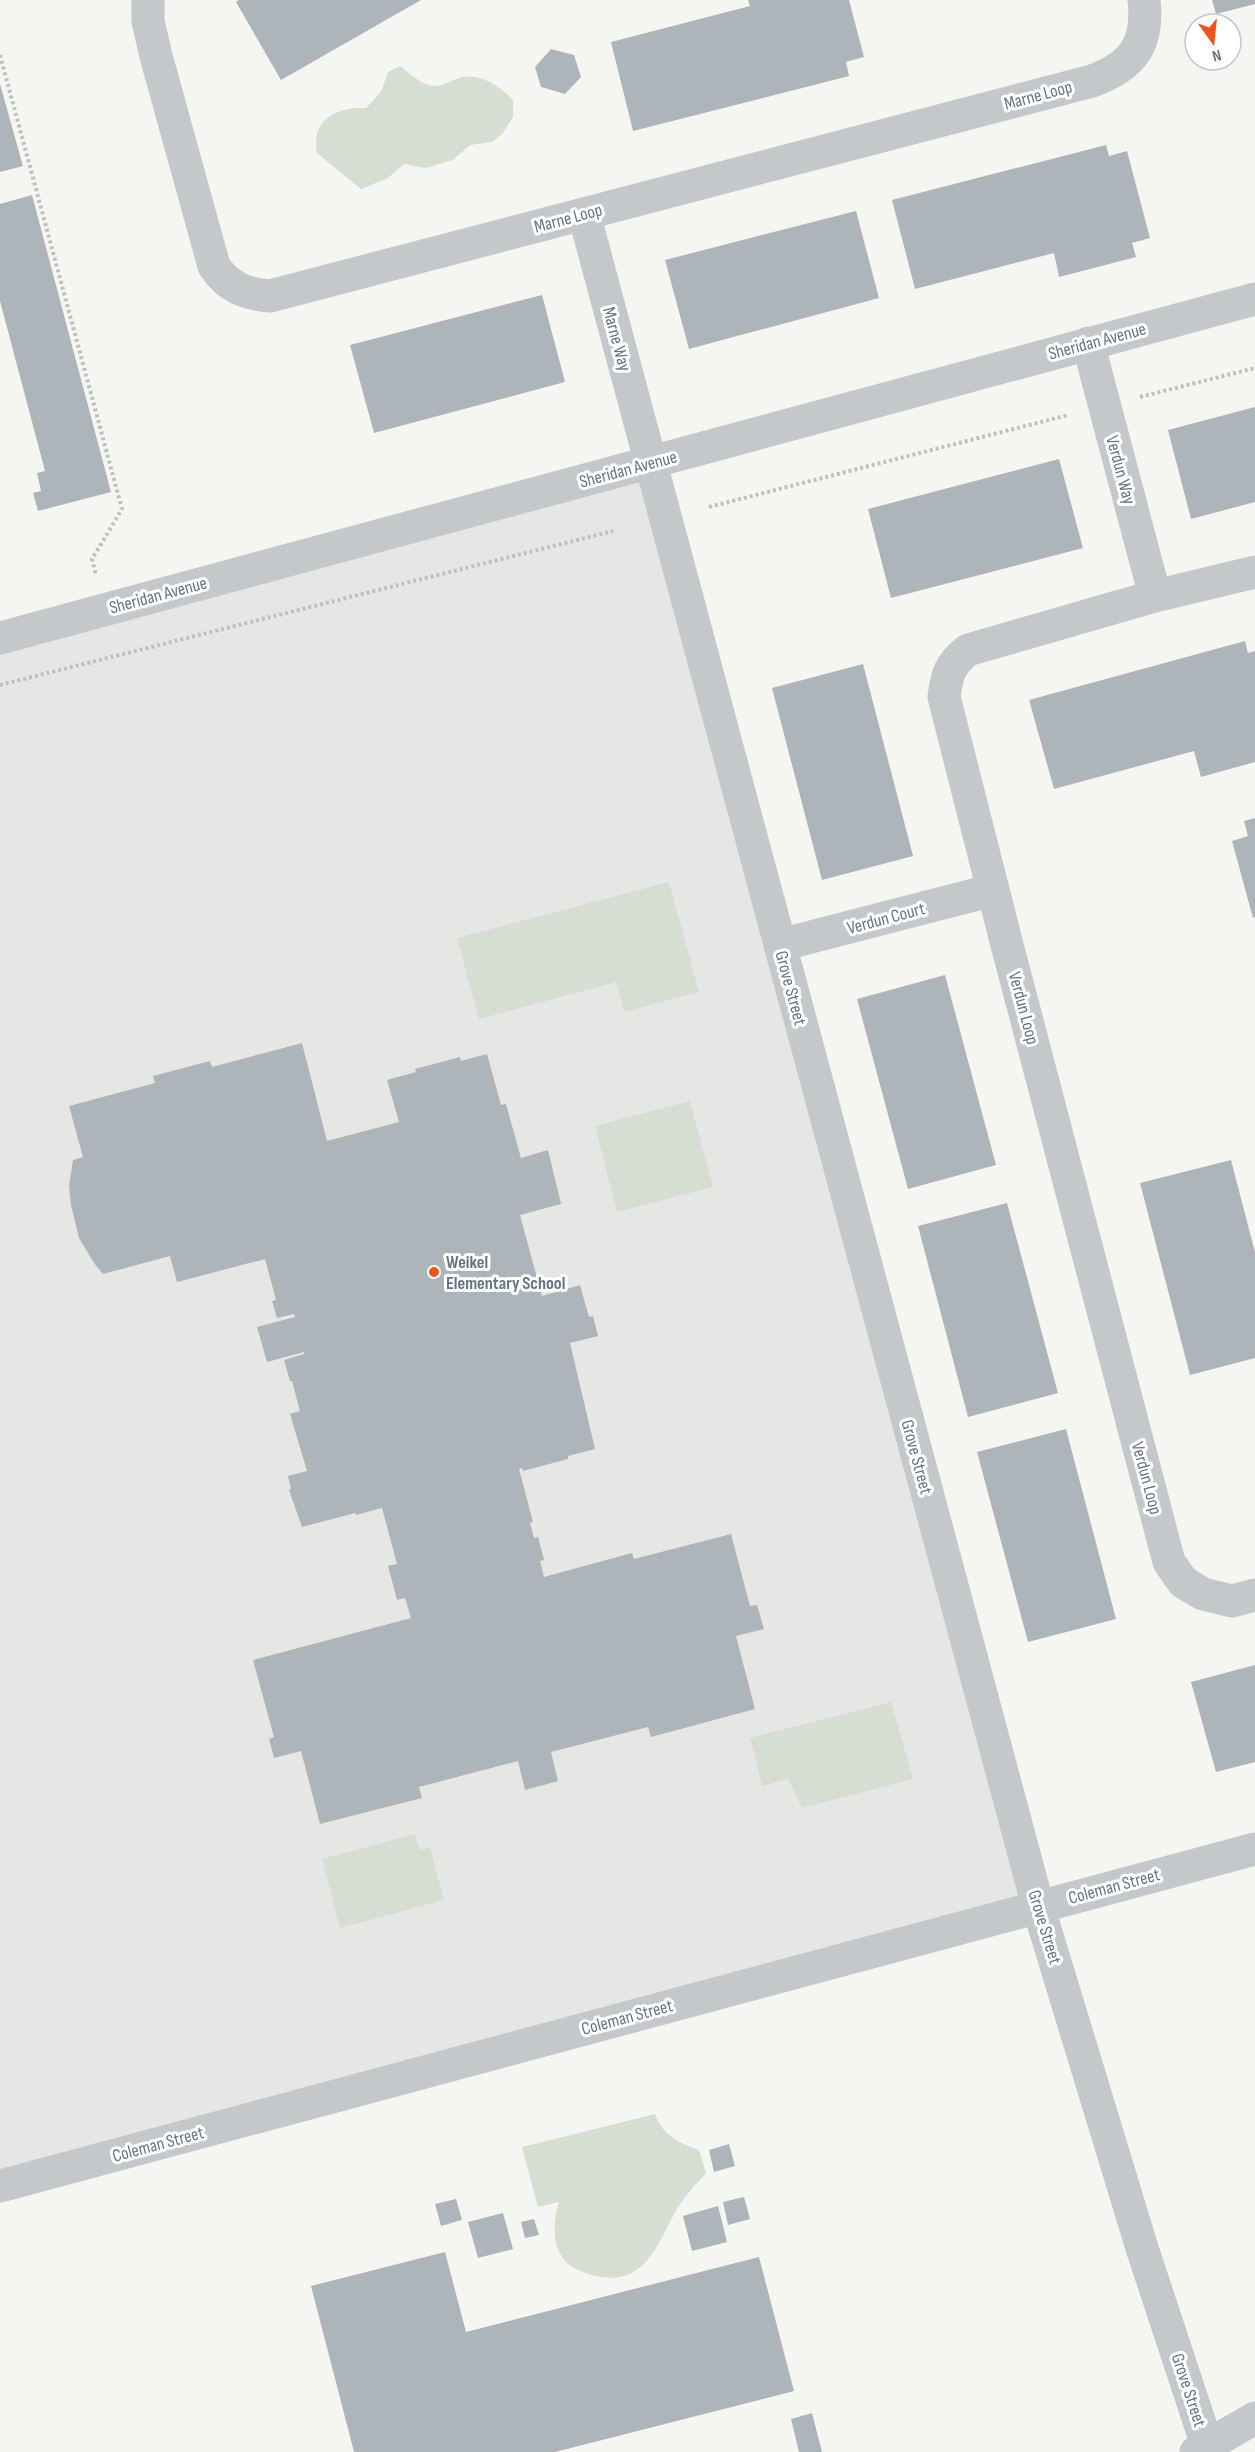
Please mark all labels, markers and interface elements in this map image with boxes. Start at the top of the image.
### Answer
north arrow [1183,12,1243,72]
text: N [1210,45,1223,65]
street label: Marne Loop [1002,76,1074,115]
street label: Marne Loop [532,199,604,238]
street label: Marne Way [598,305,635,374]
street label: Sheridan Avenue [1046,318,1148,365]
street label: Verdun Way [1101,433,1140,507]
street label: Sheridan Avenue [577,446,679,493]
street label: Sheridan Avenue [107,572,209,619]
street label: Verdun Court [845,898,928,939]
street label: Grove Street [771,949,811,1028]
street label: Verdun Loop [1004,970,1043,1047]
place label: Weikel Elementary School [446,1252,565,1294]
marker: Weikel Elementary School [427,1265,441,1279]
street label: Grove Street [897,1418,937,1497]
street label: Verdun Loop [1127,1440,1166,1517]
street label: Coleman Street [1066,1864,1163,1909]
street label: Grove Street [1023,1888,1066,1967]
street label: Coleman Street [579,1995,676,2040]
street label: Coleman Street [110,2122,207,2167]
street label: Grove Street [1167,2351,1210,2430]

